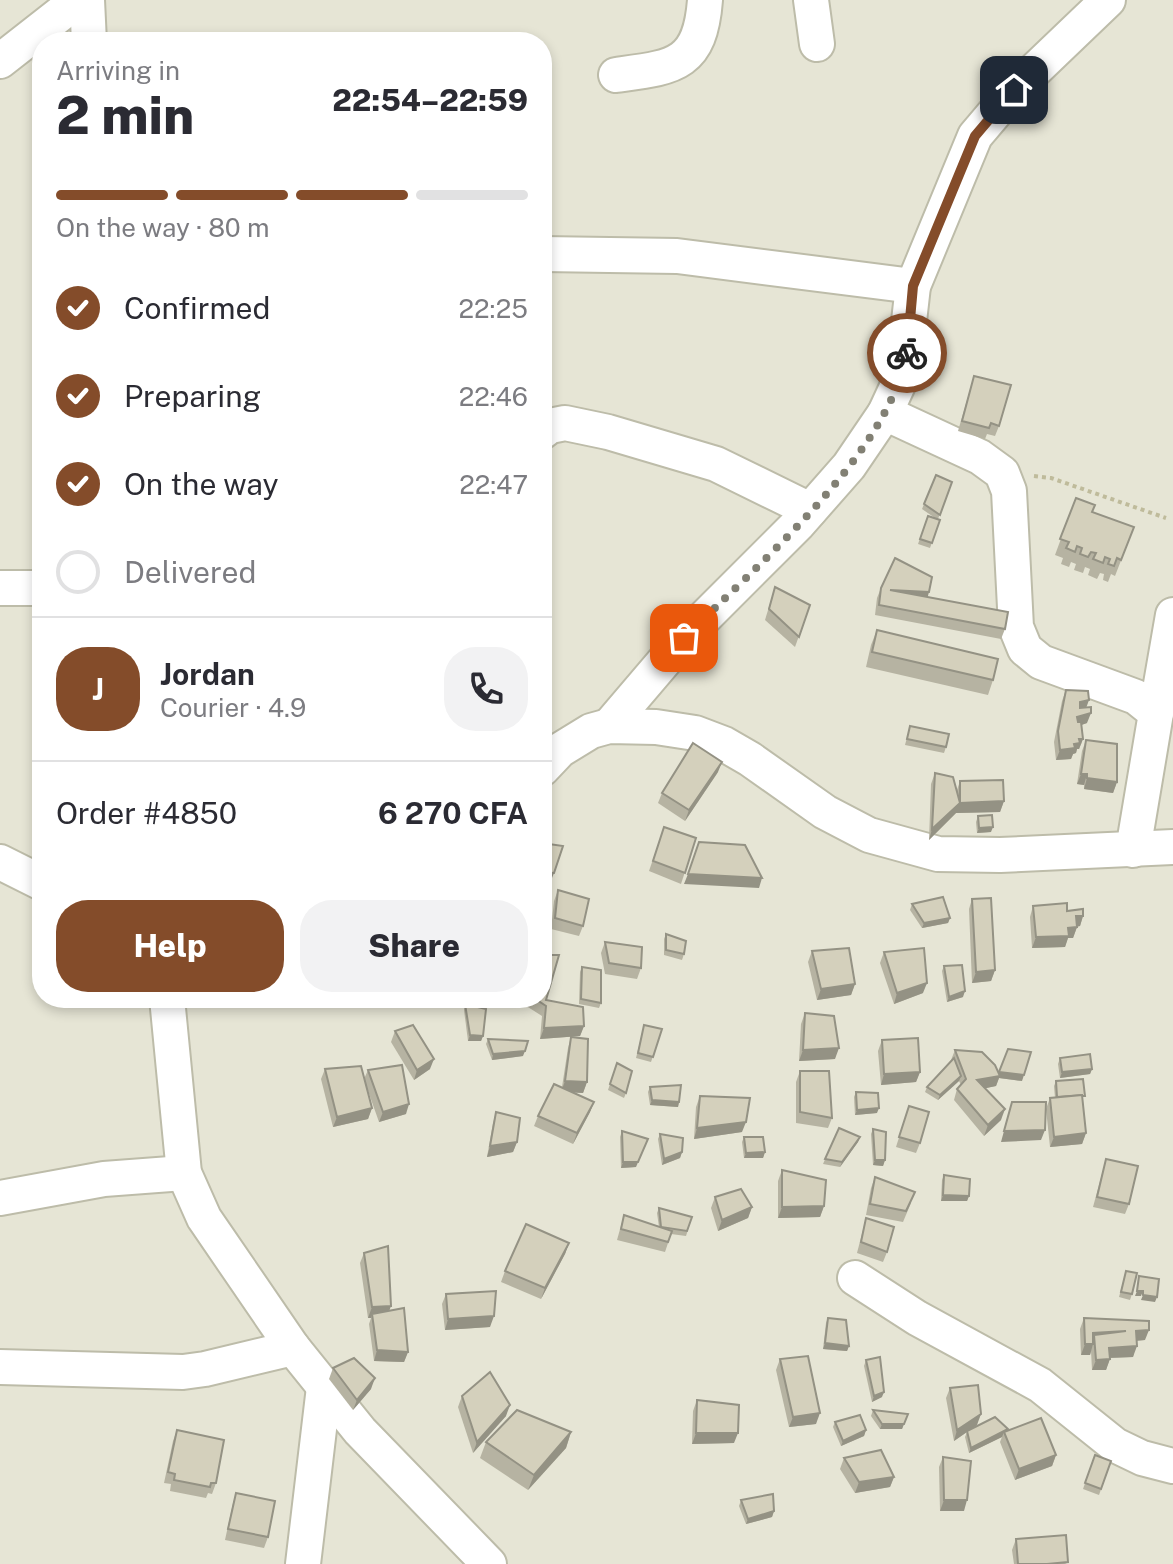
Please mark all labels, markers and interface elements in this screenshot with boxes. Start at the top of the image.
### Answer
text: Arriving in [56,55,180,86]
pin [980,56,1048,124]
icon: home [992,68,1036,112]
text: 22:54–22:59 [332,82,528,118]
text: 2 min [56,85,194,146]
text: On the way · 80 m [56,212,270,243]
icon: check [56,286,100,330]
text: Confirmed [124,290,270,326]
text: 22:25 [458,293,528,324]
courier [867,313,947,393]
icon: bike [885,331,929,375]
icon: check [56,374,100,418]
text: Preparing [124,378,261,414]
text: 22:46 [459,381,528,412]
icon: check [56,462,100,506]
text: On the way [124,466,278,502]
text: 22:47 [459,469,528,500]
text: Delivered [124,554,256,590]
pin [650,604,718,672]
icon: bag [662,616,706,660]
button: phone [444,647,528,731]
text: Jordan [160,656,255,692]
text: J [92,671,104,707]
text: Courier · 4.9 [160,692,306,723]
text: Order #4850 [56,795,237,831]
text: 6 270 CFA [378,795,528,831]
button: Help [56,900,284,992]
button: Share [300,900,528,992]

